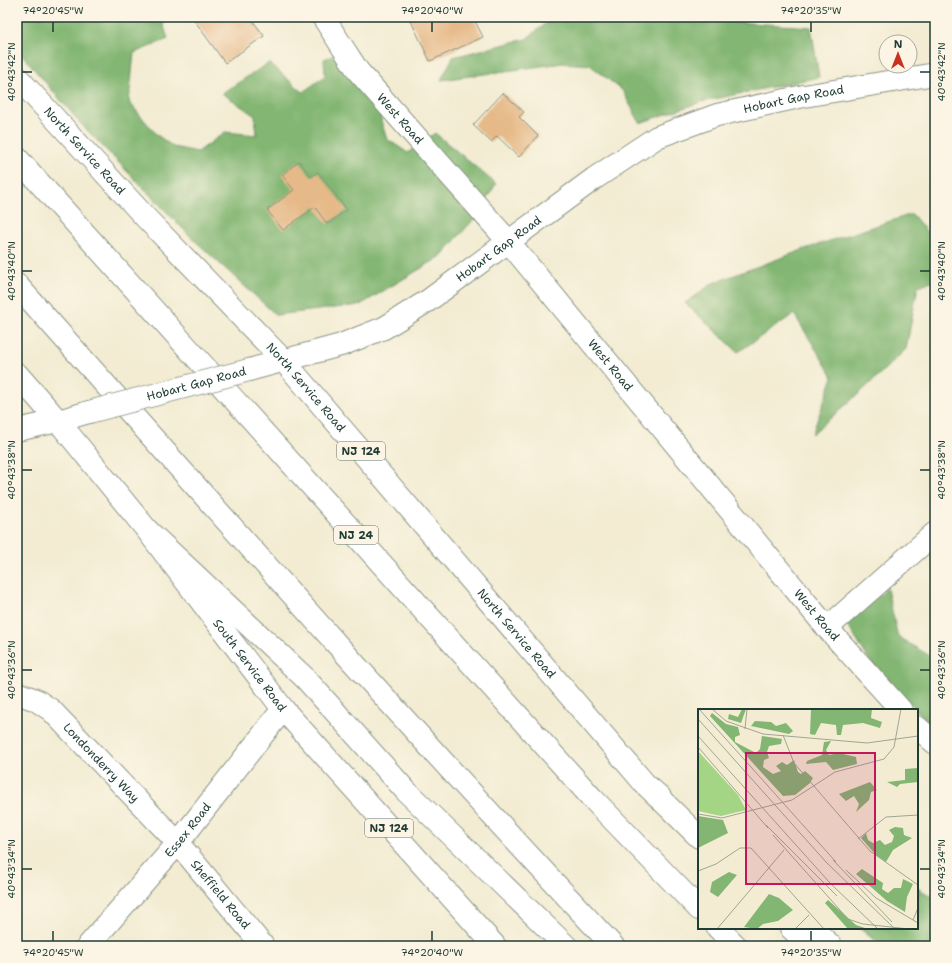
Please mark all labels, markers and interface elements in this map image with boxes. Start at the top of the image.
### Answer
text: 74°20'45"W [22,4,84,17]
text: 74°20'40"W [401,4,464,17]
text: 74°20'35"W [780,4,842,17]
north arrow [878,34,918,74]
text: N [894,37,903,52]
text: 40°43'42"N [5,42,18,102]
text: 40°43'42"N [935,42,948,102]
street label: Hobart Gap Road [742,81,845,117]
street label: West Road [373,90,427,148]
street label: North Service Road [40,104,129,198]
street label: Hobart Gap Road [453,212,545,286]
text: 40°43'40"N [5,241,18,301]
text: 40°43'40"N [935,241,948,301]
street label: West Road [584,336,637,395]
street label: North Service Road [263,339,349,436]
street label: Hobart Gap Road [145,363,248,405]
text: 40°43'38"N [5,440,18,500]
text: 40°43'38"N [935,440,948,500]
road number: NJ 124 [337,442,385,460]
road number: NJ 24 [334,526,378,544]
street label: North Service Road [474,585,560,682]
street label: West Road [790,586,843,645]
street label: South Service Road [209,616,290,715]
text: 40°43'36"N [5,640,18,700]
text: 40°43'36"N [935,640,948,700]
inset map [698,709,918,929]
street label: Londonderry Way [60,719,143,806]
street label: Essex Road [161,799,215,861]
road number: NJ 124 [365,819,413,837]
text: 40°43'34"N [5,839,18,899]
text: 40°43'34"N [935,839,948,899]
street label: Sheffield Road [187,857,254,933]
text: 74°20'45"W [22,946,84,959]
text: 74°20'40"W [401,946,464,959]
text: 74°20'35"W [780,946,842,959]

